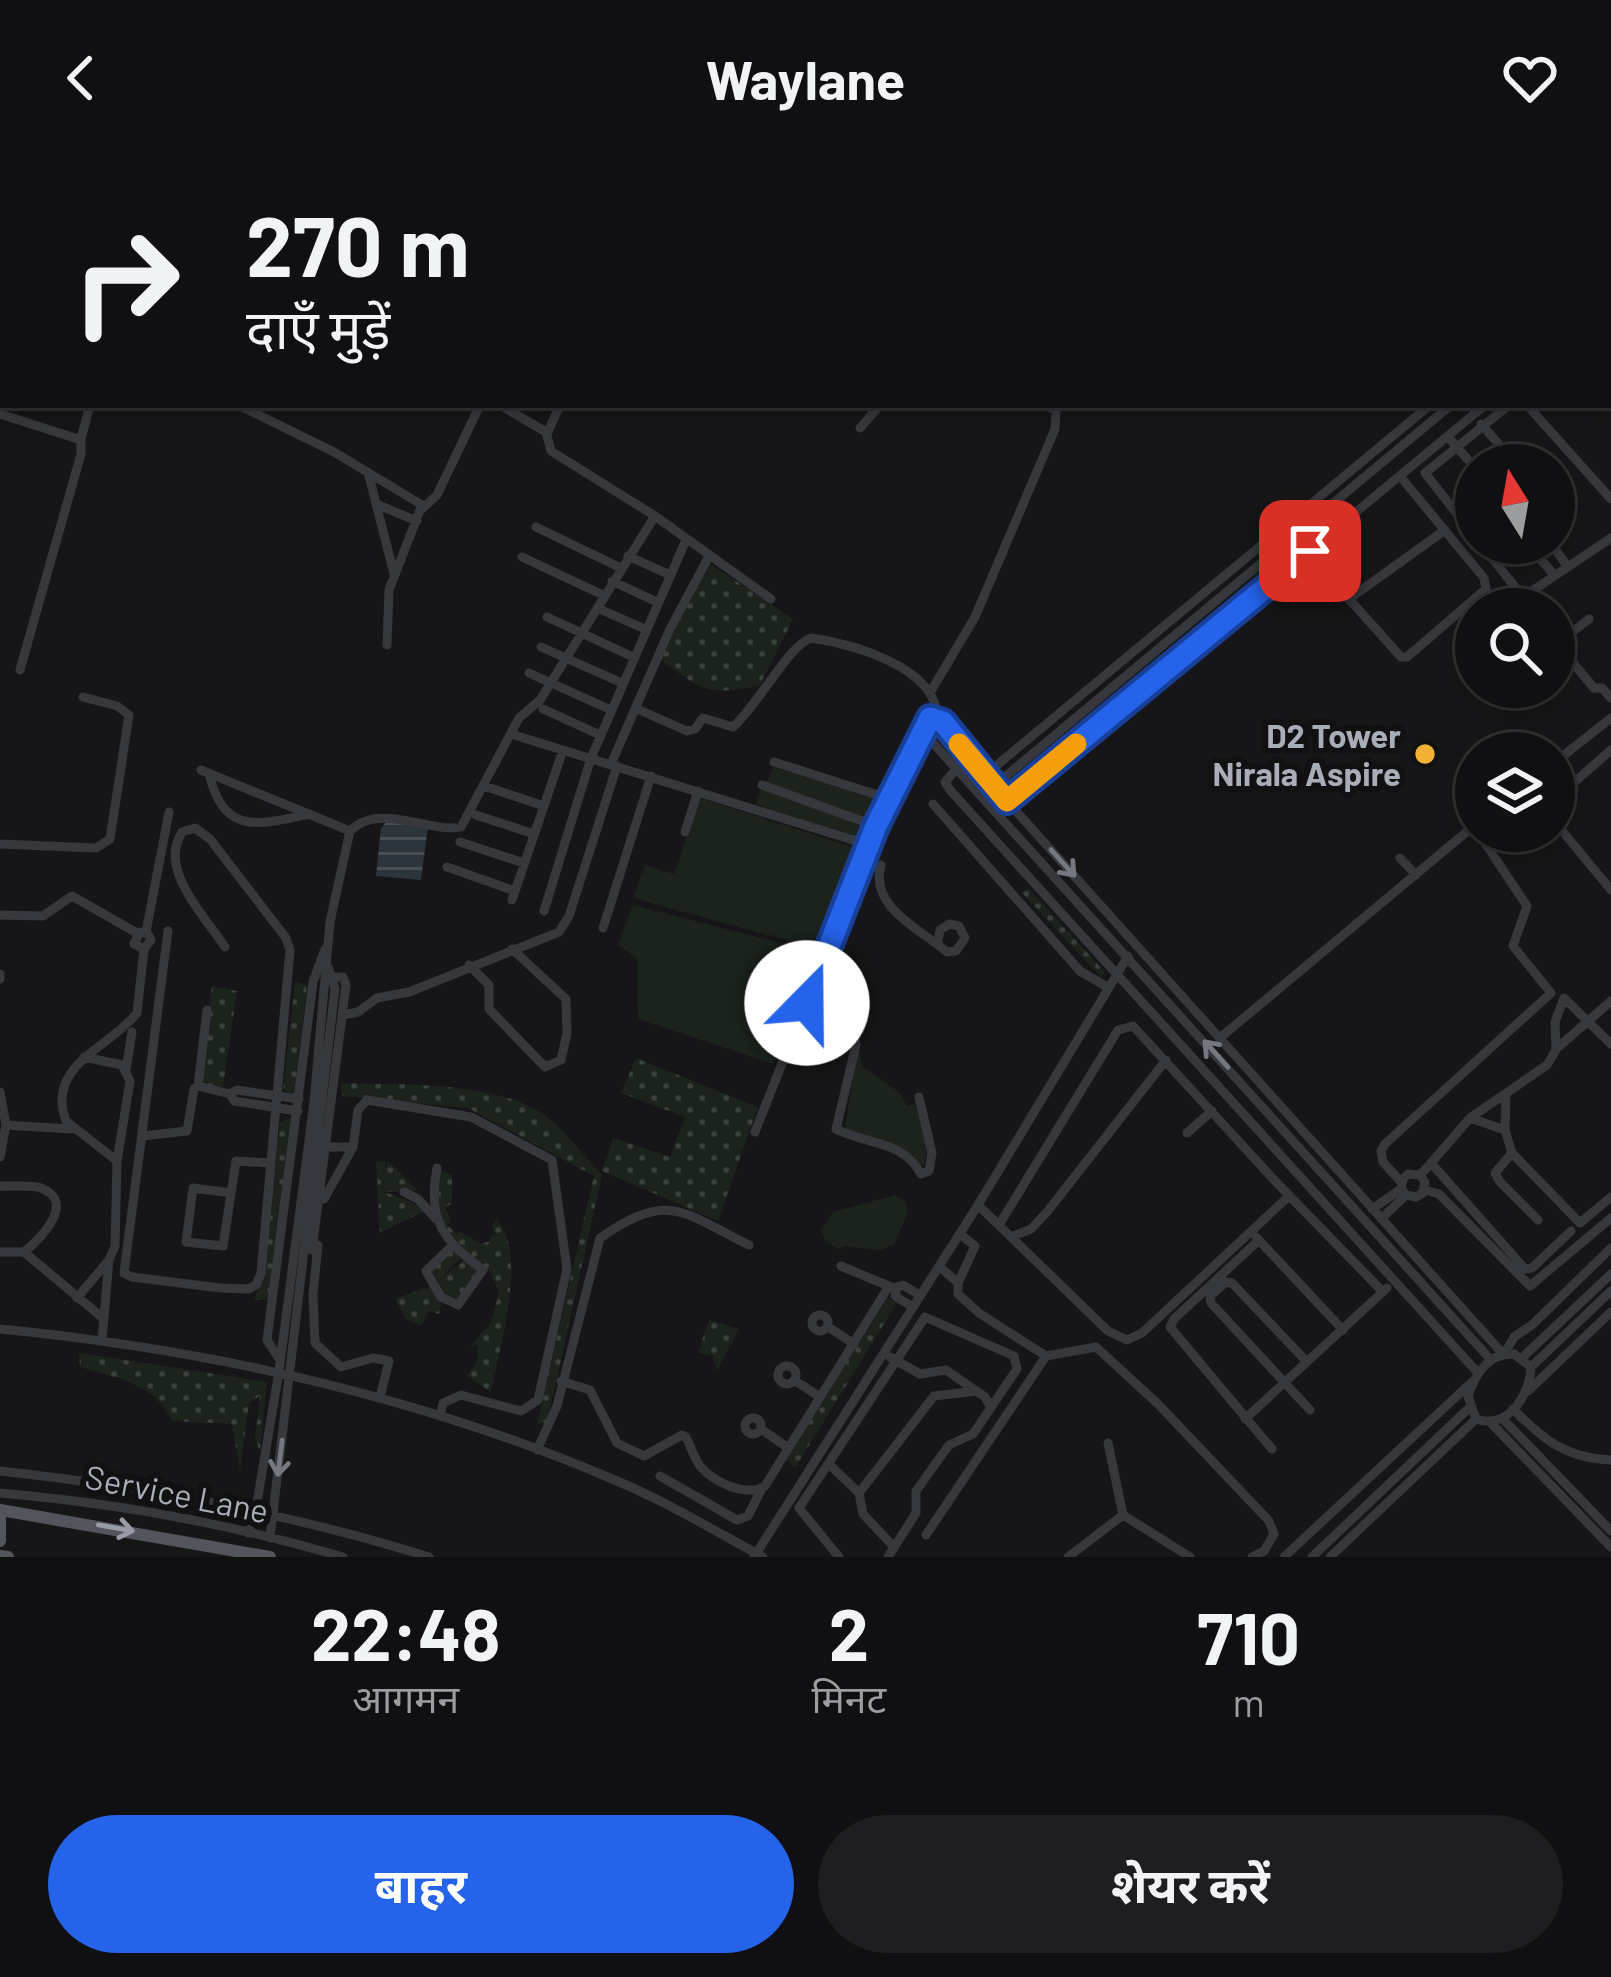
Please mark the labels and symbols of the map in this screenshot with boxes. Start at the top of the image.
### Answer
north arrow [1455,444,1575,564]
pin [1259,500,1361,602]
place label: D2 Tower Nirala Aspire [1213,715,1401,793]
marker: D2 Tower Nirala Aspire [1412,741,1438,767]
one-way arrow [1049,847,1076,877]
position arrow [744,940,870,1066]
one-way arrow [1203,1040,1230,1070]
one-way arrow [268,1437,291,1476]
street label: Service Lane [82,1456,272,1530]
one-way arrow [95,1517,134,1540]

